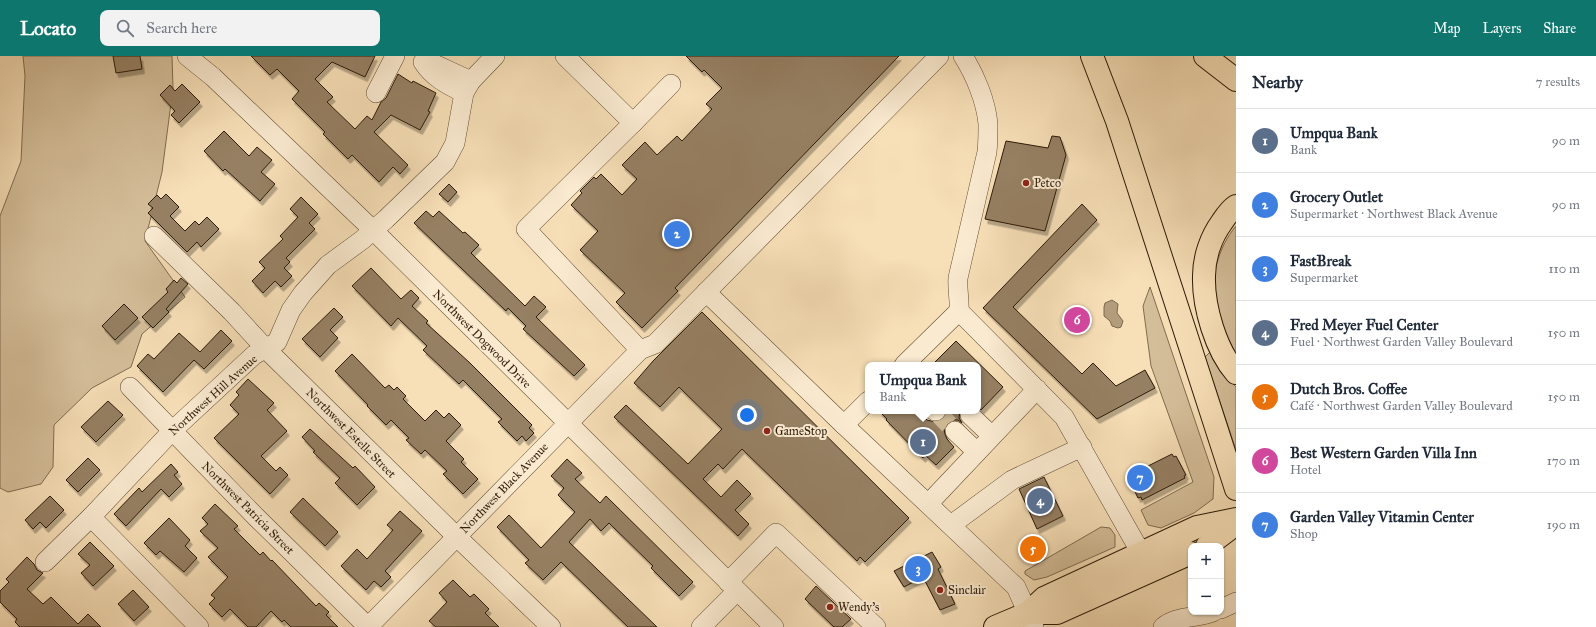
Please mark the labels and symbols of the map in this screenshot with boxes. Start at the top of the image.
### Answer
place label: Petco [1034,176,1061,190]
marker: Petco [1021,178,1031,188]
pin: 2 [664,219,690,249]
street label: Northwest Dogwood Drive [429,287,534,392]
pin: 6 [1064,305,1090,335]
street label: Northwest Hill Avenue [166,352,260,438]
street label: Northwest Estelle Street [303,385,399,481]
your location [737,405,757,425]
place label: GameStop [775,424,827,438]
marker: GameStop [762,426,772,436]
pin: 1 [910,427,936,457]
street label: Northwest Black Avenue [457,440,551,536]
street label: Northwest Patricia Street [199,459,298,558]
pin: 7 [1127,463,1153,493]
pin: 4 [1027,486,1053,516]
pin: 5 [1020,534,1046,564]
pin: 3 [905,554,931,584]
place label: Sinclair [948,583,986,597]
marker: Sinclair [935,585,945,595]
place label: Wendy's [838,600,879,614]
marker: Wendy's [825,602,835,612]

